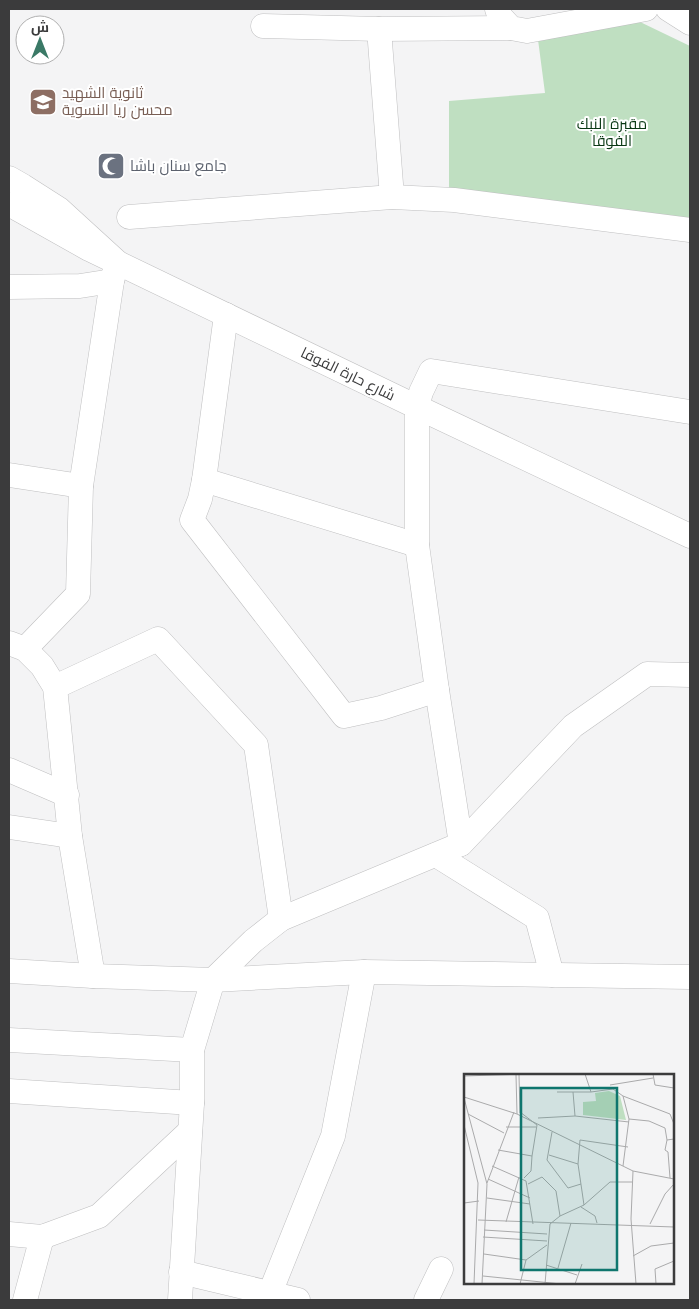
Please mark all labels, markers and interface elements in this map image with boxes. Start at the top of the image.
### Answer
north arrow [15,15,65,65]
text: ش [31,19,49,36]
place label: ثانوية الشهيد محسن ريا النسوية [62,84,173,120]
school or university icon: ثانوية الشهيد محسن ريا النسوية [28,87,58,117]
park label: مقبرة النبك الفوقا [577,115,647,150]
mosque icon: جامع سنان باشا [96,151,126,181]
place label: جامع سنان باشا [130,157,227,177]
street label: شارع حارة الفوقا [297,343,398,406]
inset map [464,1074,674,1284]

